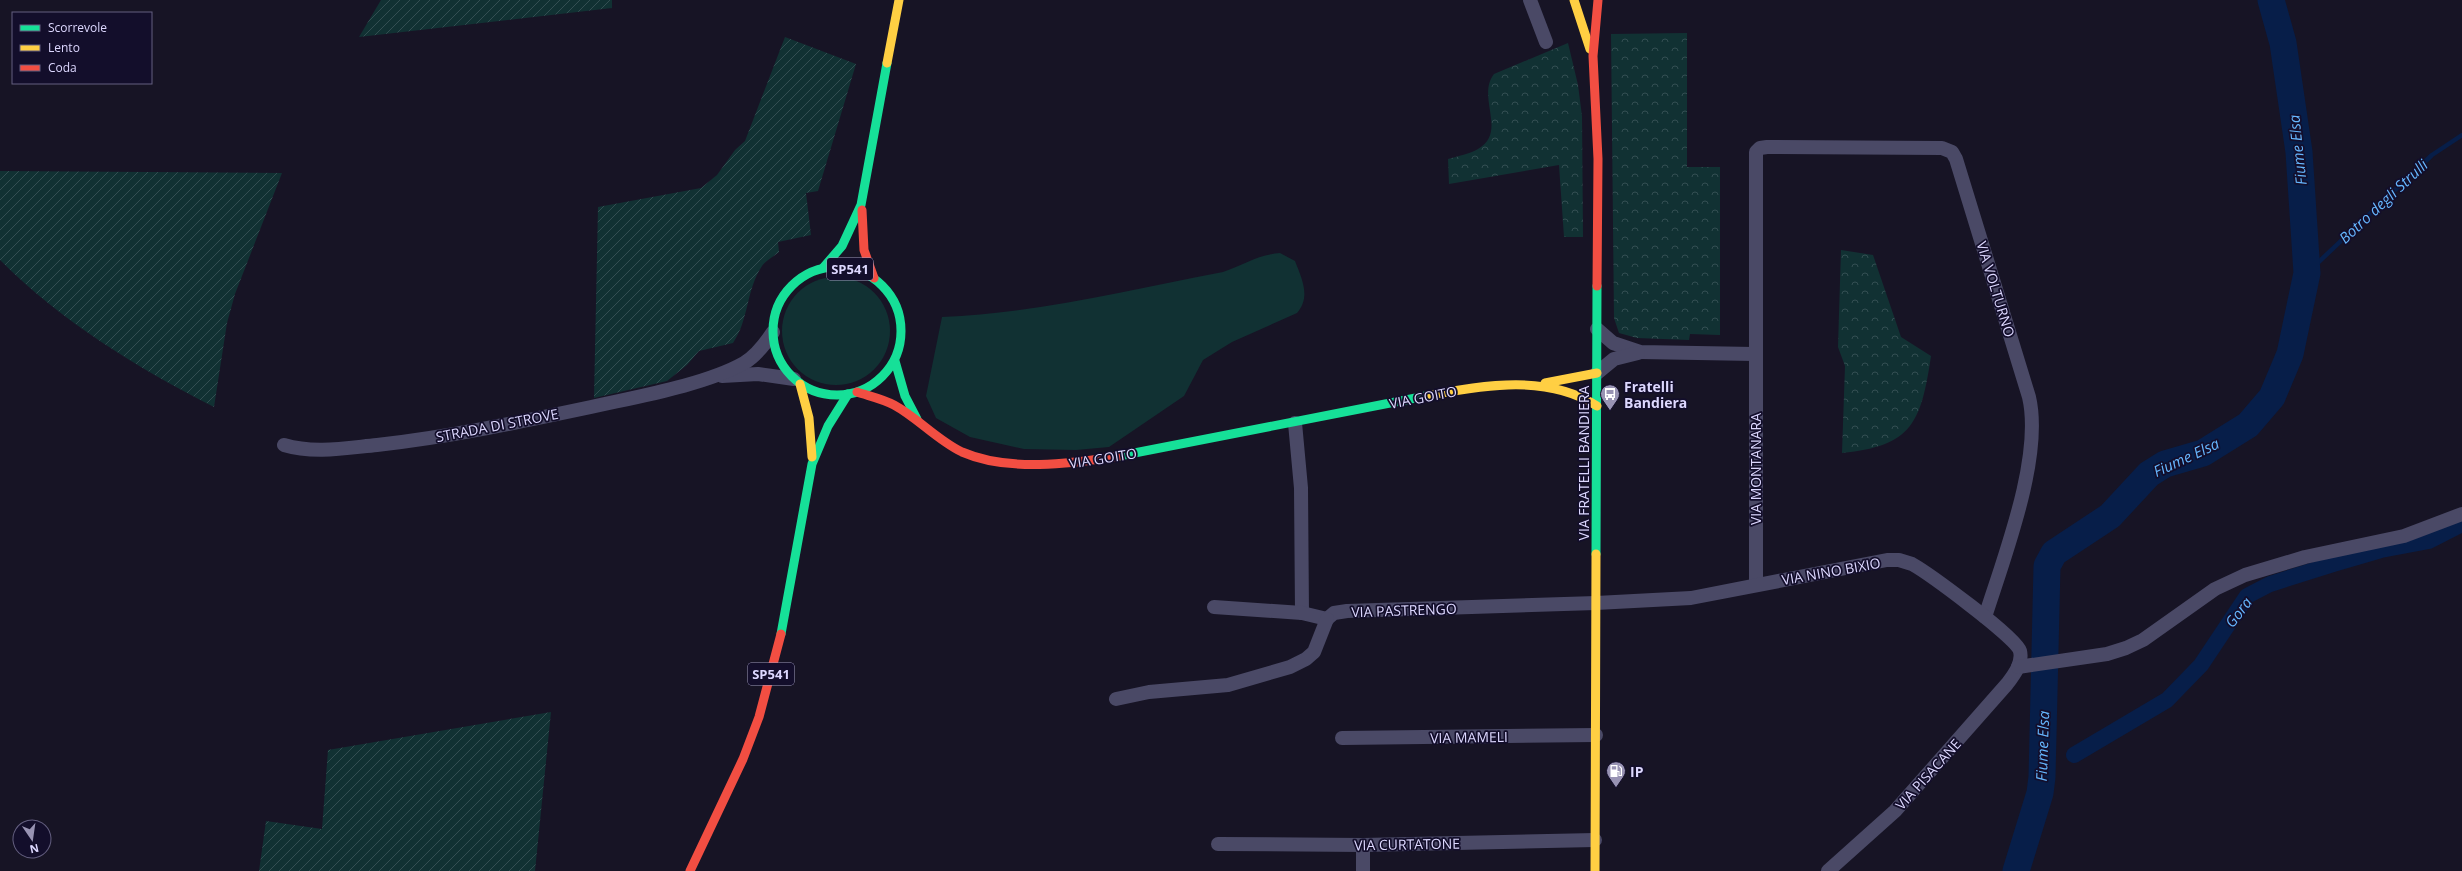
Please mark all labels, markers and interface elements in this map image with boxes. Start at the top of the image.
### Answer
legend [12,12,152,84]
text: Scorrevole [48,19,107,36]
text: Lento [48,39,80,56]
text: Coda [48,59,77,76]
water label: Fiume Elsa [2283,113,2311,186]
water label: Botro degli Strulli [2334,155,2432,247]
street label: VIA VOLTURNO [1972,239,2020,339]
road number: SP541 [827,258,873,280]
place label: Fratelli Bandiera [1624,377,1687,412]
street label: VIA GOITO [1388,381,1458,413]
bus stop icon: Fratelli Bandiera [1599,383,1621,411]
street label: VIA FRATELLI BANDIERA [1574,385,1593,540]
street label: STRADA DI STROVE [434,404,560,446]
street label: VIA MONTANARA [1746,413,1765,525]
water label: Fiume Elsa [2150,433,2223,481]
street label: VIA GOITO [1068,443,1138,473]
street label: VIA NINO BIXIO [1780,553,1882,589]
water label: Gora [2220,592,2256,631]
street label: VIA PASTRENGO [1351,599,1457,621]
road number: SP541 [748,663,794,685]
water label: Fiume Elsa [2031,710,2053,782]
street label: VIA MAMELI [1430,727,1508,747]
street label: VIA PISACANE [1891,734,1965,814]
fuel station icon: IP [1605,760,1627,788]
place label: IP [1630,762,1644,781]
north arrow [12,819,52,859]
street label: VIA CURTATONE [1354,834,1460,854]
text: N [28,841,40,858]

